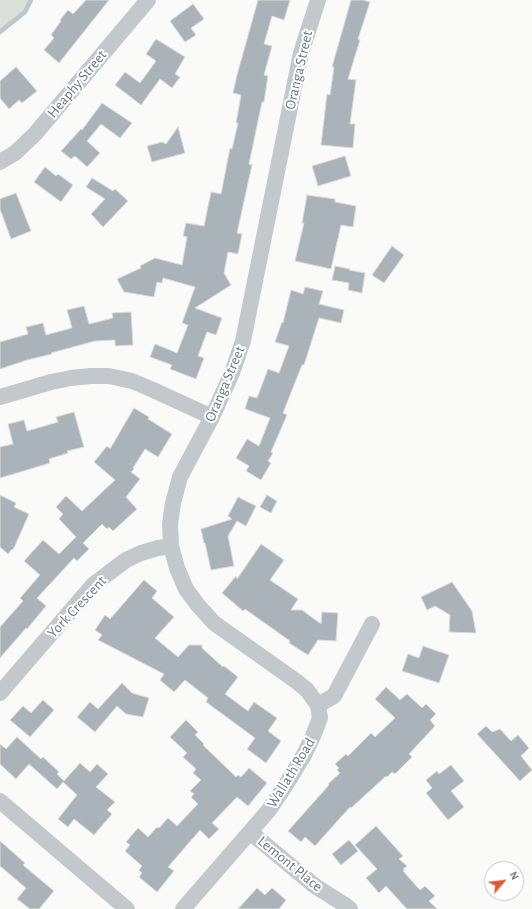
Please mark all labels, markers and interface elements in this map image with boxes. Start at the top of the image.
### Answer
street label: Oranga Street [281,29,317,111]
street label: Heaphy Street [43,46,111,122]
street label: Oranga Street [201,343,249,425]
street label: York Crescent [44,572,110,642]
street label: Wallath Road [263,735,319,811]
street label: Lemont Place [254,832,326,896]
north arrow [484,861,524,901]
text: N [508,870,521,882]

